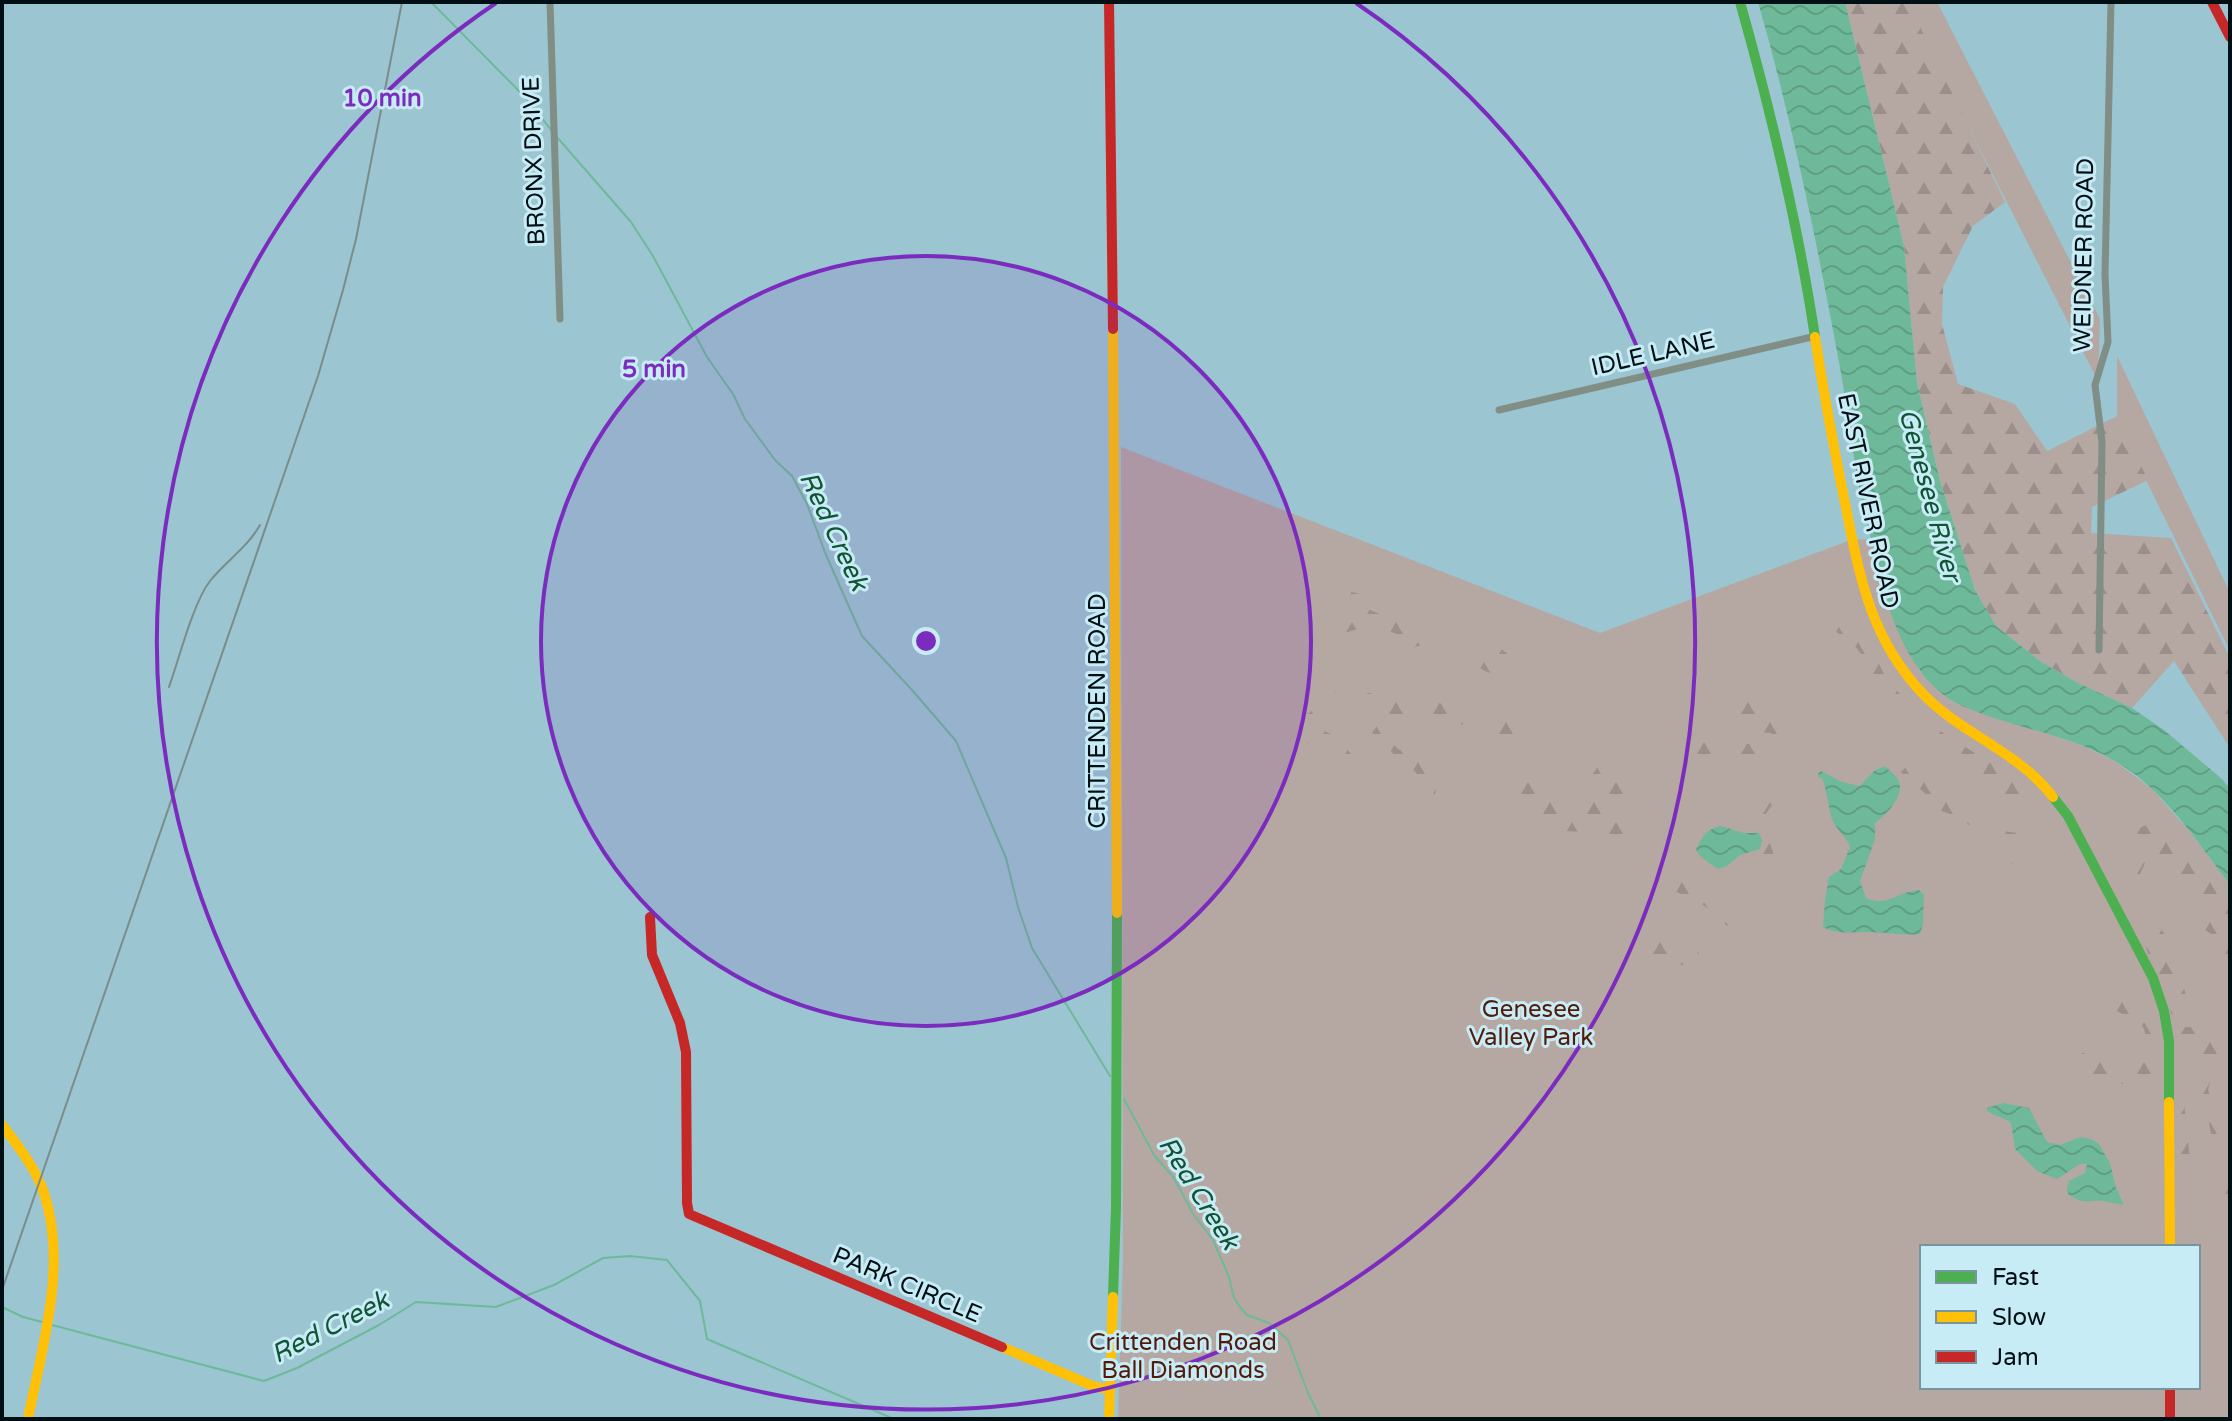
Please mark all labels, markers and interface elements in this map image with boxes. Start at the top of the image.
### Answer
street label: BRONX DRIVE [517,76,551,246]
text: 10 min [342,84,422,113]
street label: WEIDNER ROAD [2068,158,2100,352]
street label: IDLE LANE [1588,326,1718,382]
text: 5 min [622,355,686,384]
street label: EAST RIVER ROAD [1831,391,1905,611]
water label: Genesee River [1892,406,1969,587]
water label: Red Creek [793,467,876,597]
street label: CRITTENDEN ROAD [1083,593,1112,829]
centre of rings [912,627,940,655]
park label: Genesee Valley Park [1469,995,1593,1052]
water label: Red Creek [1152,1131,1247,1257]
street label: PARK CIRCLE [828,1241,986,1329]
legend [1920,1245,2200,1389]
text: Fast [1992,1263,2039,1292]
water label: Red Creek [266,1283,395,1370]
text: Slow [1992,1303,2046,1332]
park label: Crittenden Road Ball Diamonds [1089,1328,1277,1385]
text: Jam [1992,1343,2039,1372]

